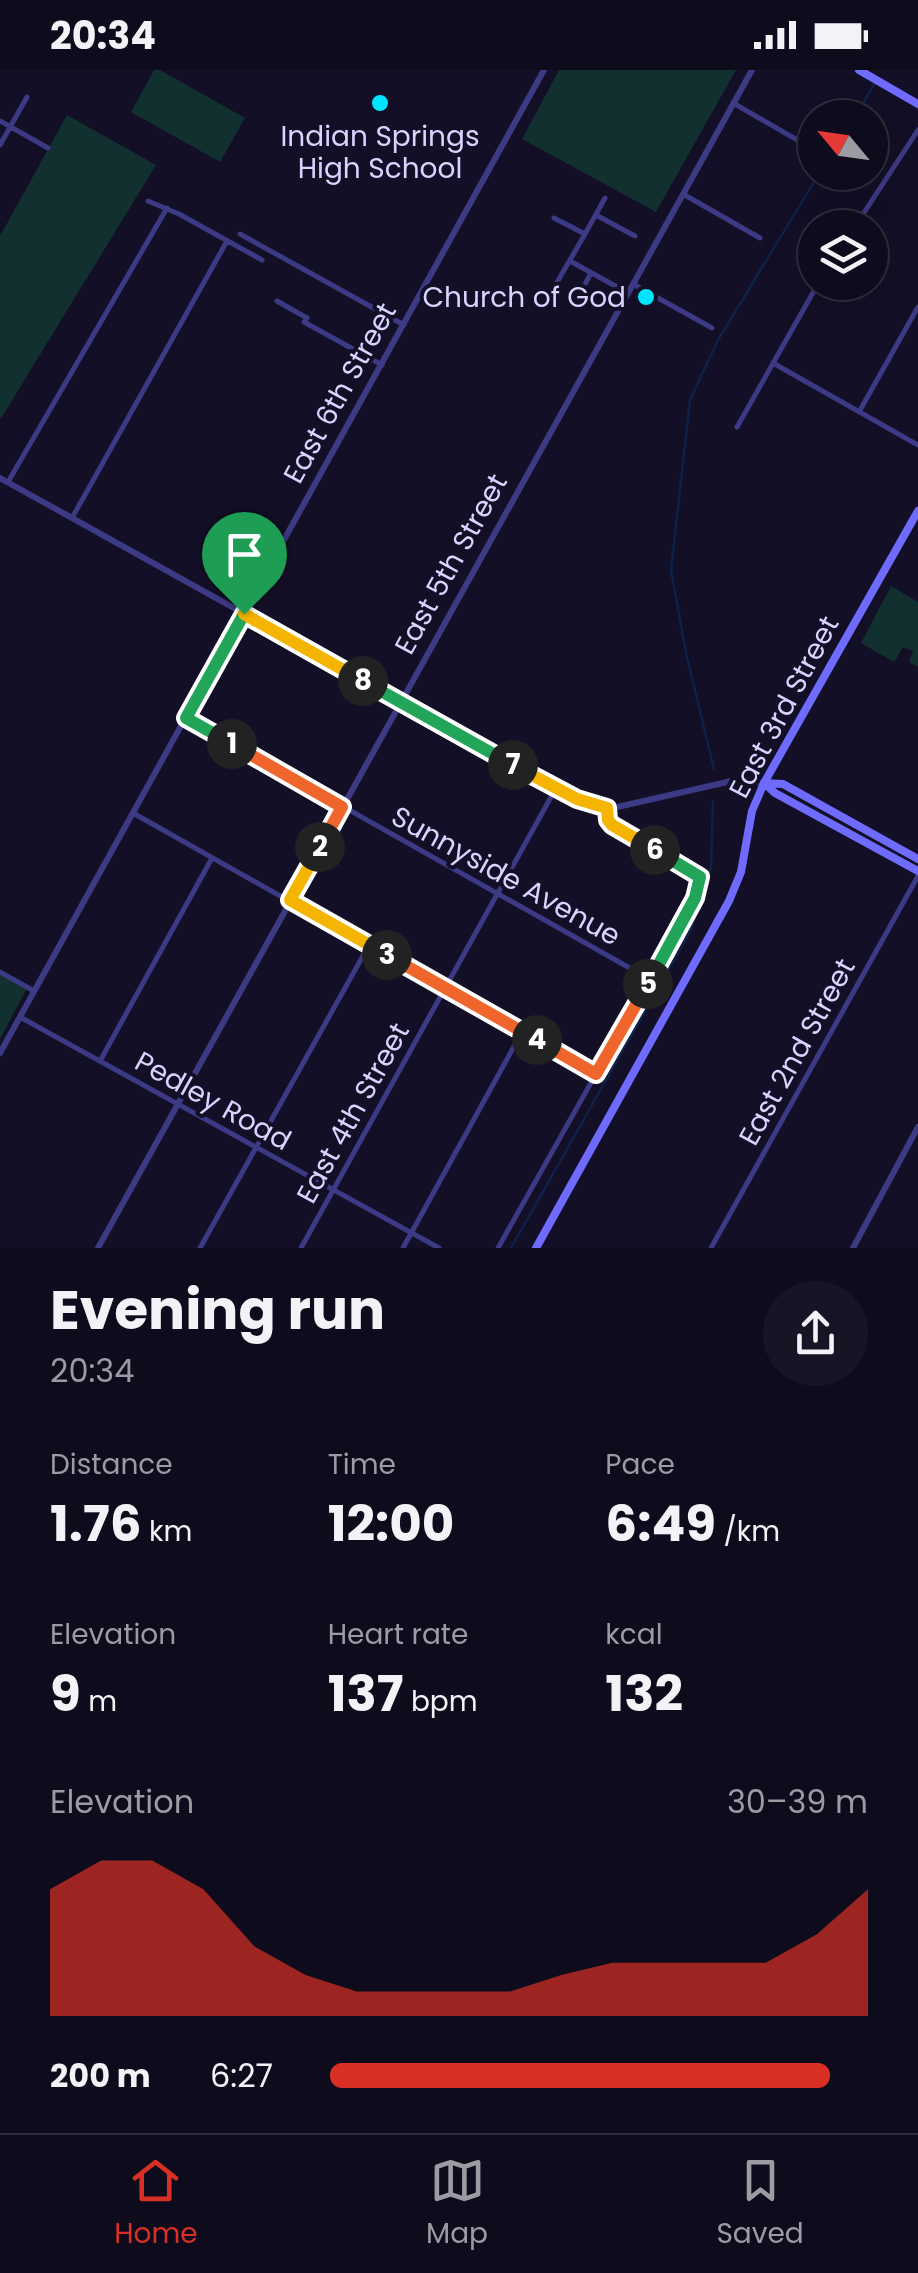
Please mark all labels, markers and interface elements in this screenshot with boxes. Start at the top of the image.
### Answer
text: 20:34 [50,9,156,62]
marker: Indian Springs High School [369,92,391,114]
north arrow [798,100,888,190]
map controls [798,100,888,300]
place label: Indian Springs High School [280,117,480,188]
button: layers [798,210,888,300]
place label: Church of God [422,278,626,317]
marker: Church of God [635,286,657,308]
street label: East 6th Street [274,296,406,490]
street label: East 5th Street [385,467,517,661]
pin [202,512,287,615]
icon: arrive [217,527,272,582]
street label: East 3rd Street [720,609,848,805]
pin: 8 [338,656,388,706]
text: 8 [354,661,372,700]
pin: 1 [207,719,257,769]
text: 1 [227,724,237,763]
pin: 7 [488,740,538,790]
text: 7 [506,745,520,784]
street label: Sunnyside Avenue [384,797,628,955]
pin: 2 [295,822,345,872]
pin: 6 [630,825,680,875]
text: 2 [312,827,328,866]
text: 6 [646,830,664,869]
pin: 3 [362,930,412,980]
text: 3 [379,935,395,974]
street label: East 2nd Street [730,952,864,1152]
pin: 5 [623,959,673,1009]
text: 5 [639,964,657,1003]
pin: 4 [512,1015,562,1065]
street label: East 4th Street [287,1016,419,1210]
text: 4 [528,1020,546,1059]
street label: Pedley Road [128,1042,298,1160]
text: Evening run [50,1271,385,1348]
button: share [763,1281,868,1386]
text: 20:34 [50,1348,134,1393]
text: Distance [50,1445,173,1484]
text: Time [328,1445,396,1484]
text: Pace [605,1445,675,1484]
text: 1.76 [50,1488,142,1559]
text: 12:00 [328,1488,454,1559]
text: 6:49 [605,1488,716,1559]
text: km [142,1512,192,1551]
text: /km [716,1512,780,1551]
text: Elevation [50,1615,176,1654]
text: Heart rate [328,1615,468,1654]
text: kcal [605,1615,663,1654]
text: 9 [50,1658,81,1729]
text: 137 [328,1658,403,1729]
text: 132 [605,1658,683,1729]
text: m [81,1682,117,1721]
text: bpm [403,1682,478,1721]
text: Elevation [50,1779,194,1824]
text: 30–39 m [727,1779,868,1824]
text: 200 m [50,2053,151,2098]
text: 6:27 [210,2053,273,2098]
tab: Home [114,2153,198,2255]
tab: Map [426,2153,488,2255]
tab: Saved [716,2153,804,2255]

